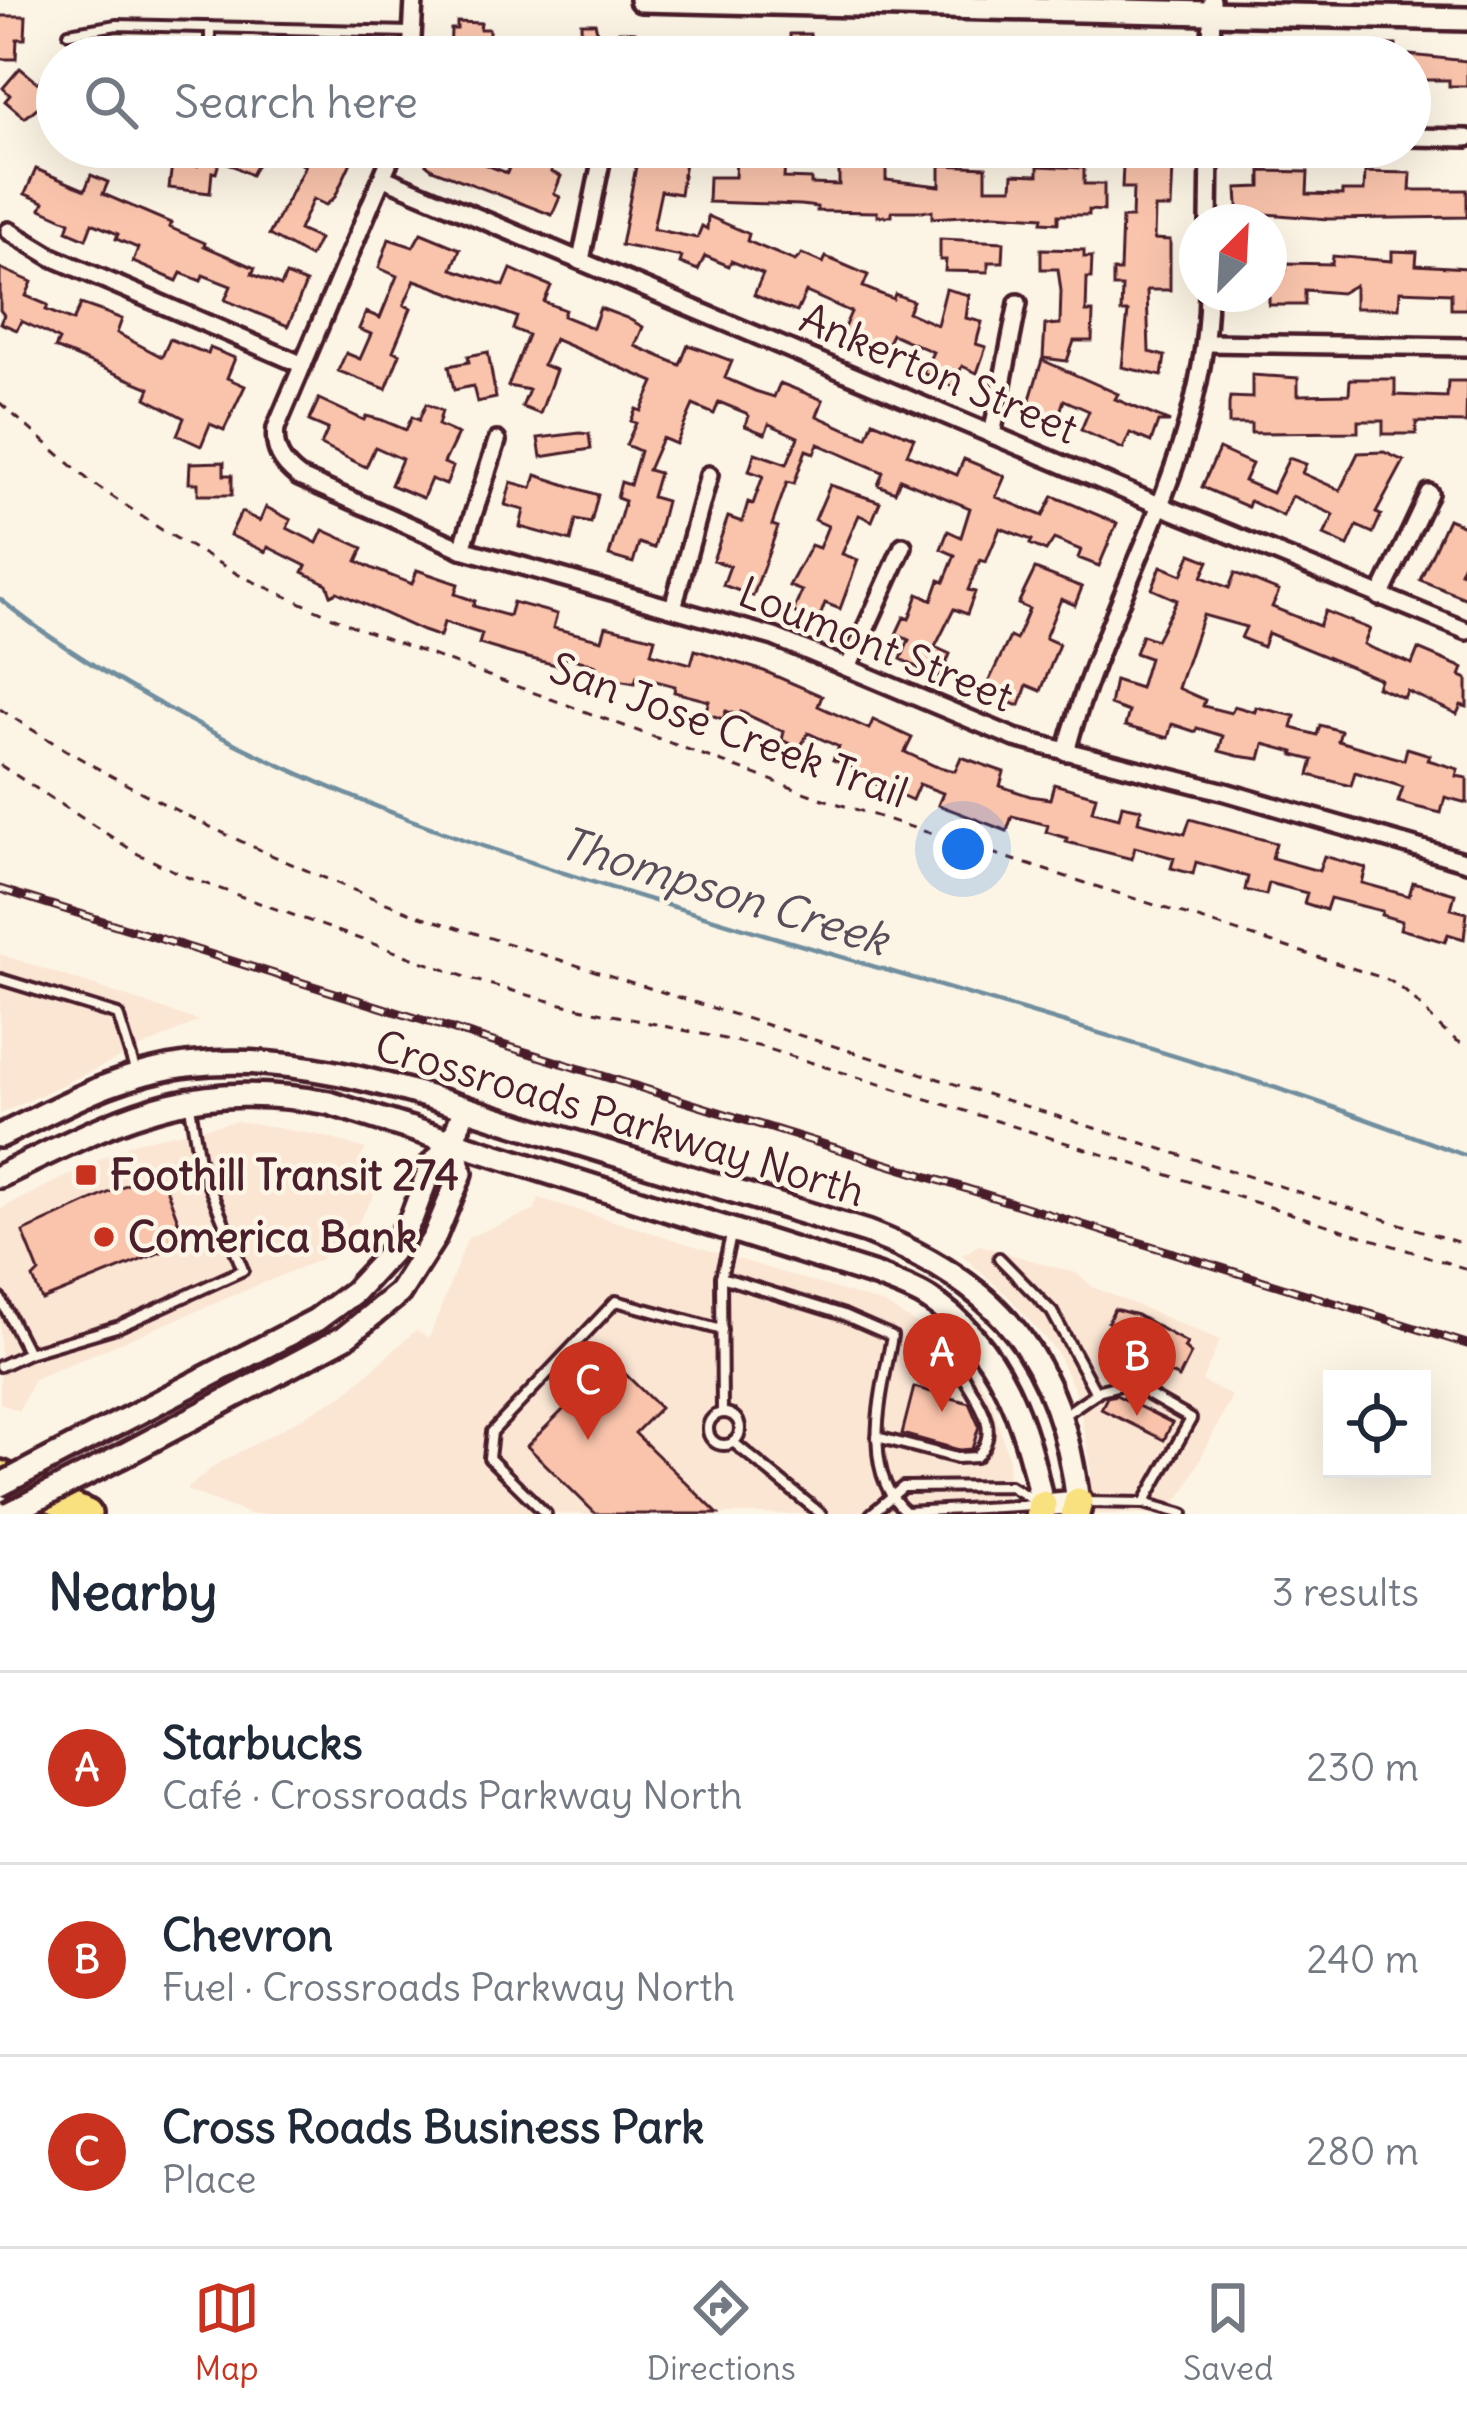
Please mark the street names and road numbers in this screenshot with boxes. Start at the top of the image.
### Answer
street label: Ankerton Street [792,291,1086,455]
street label: Loumont Street [731,565,1021,723]
street label: San Jose Creek Trail [543,641,915,819]
street label: Crossroads Parkway North [369,1019,871,1217]

